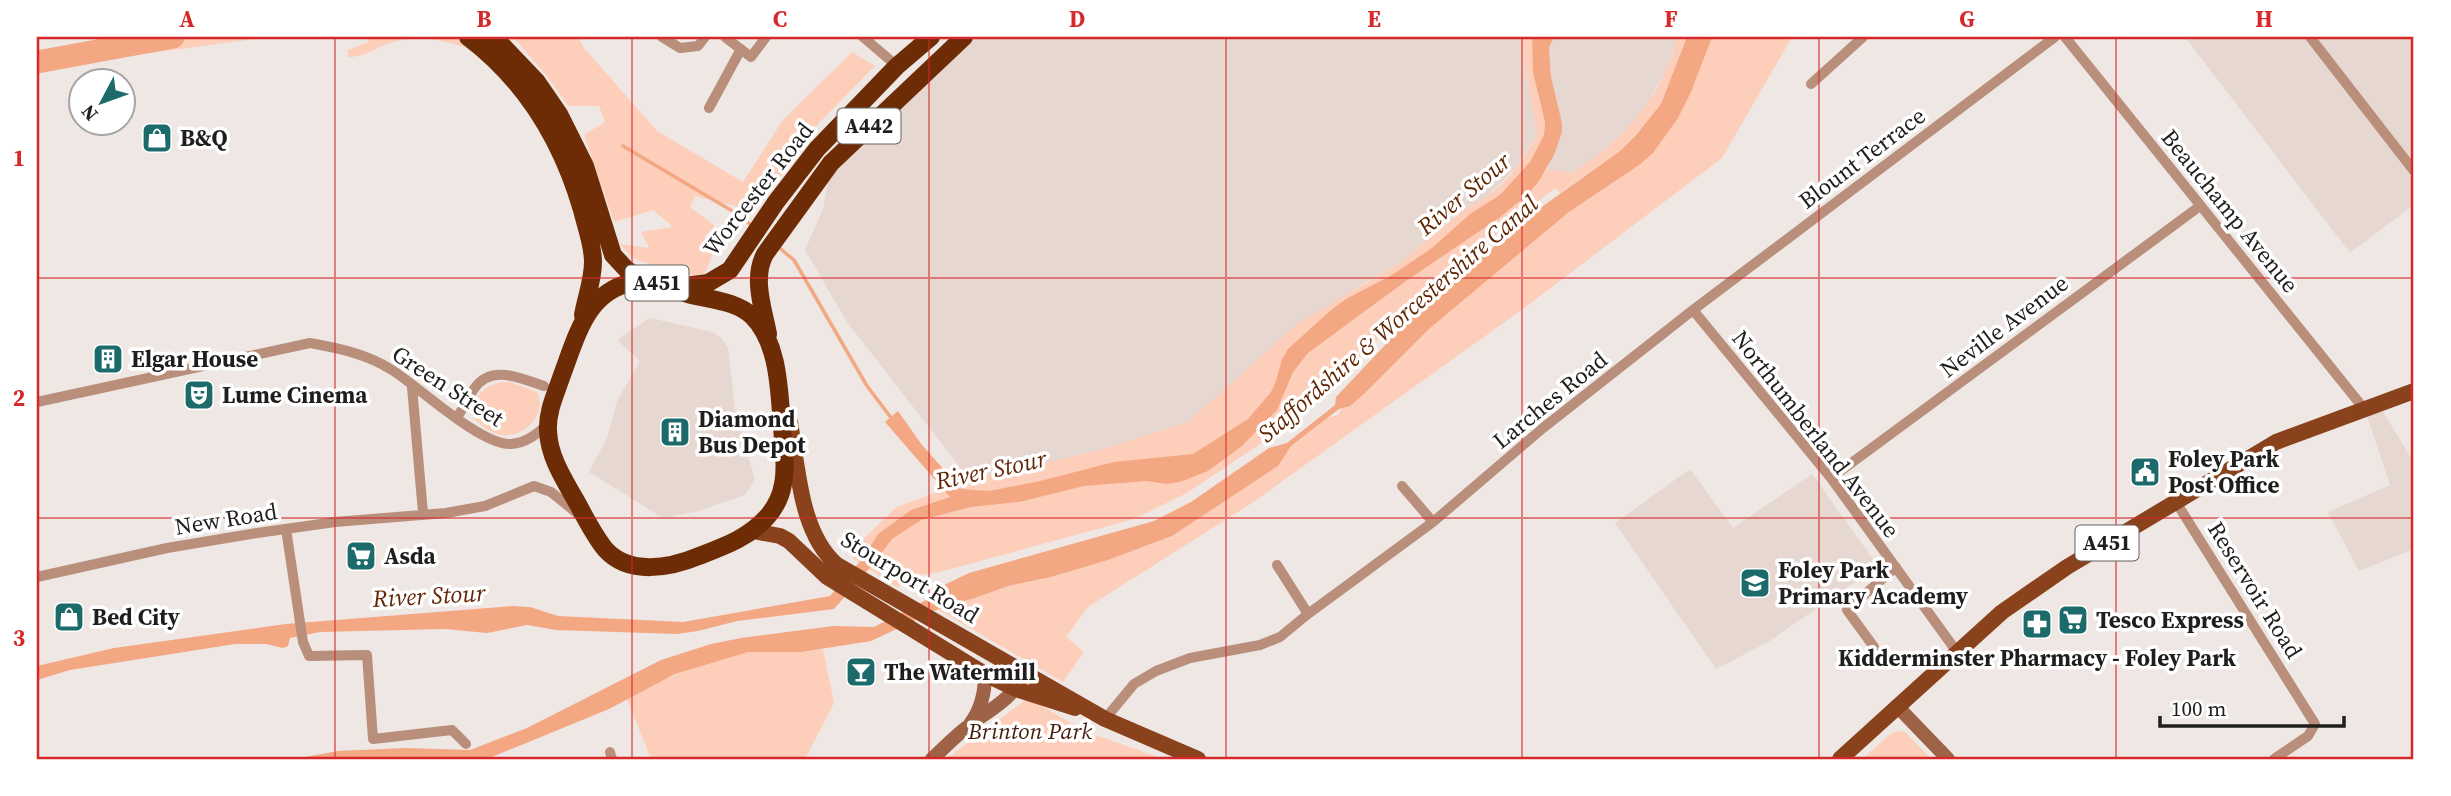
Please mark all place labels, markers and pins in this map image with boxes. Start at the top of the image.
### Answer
shop icon: B&Q [140,121,174,155]
place label: B&Q [180,122,228,154]
building icon: Elgar House [91,342,125,376]
place label: Elgar House [131,343,258,375]
theatre icon: Lume Cinema [182,378,216,412]
place label: Lume Cinema [222,379,368,411]
place label: Diamond Bus Depot [698,403,806,461]
building icon: Diamond Bus Depot [658,415,692,449]
place label: Foley Park Post Office [2168,443,2280,501]
public building icon: Foley Park Post Office [2128,455,2162,489]
supermarket icon: Asda [344,539,378,573]
place label: Asda [384,540,436,572]
place label: Foley Park Primary Academy [1778,554,1969,612]
school or university icon: Foley Park Primary Academy [1738,566,1772,600]
shop icon: Bed City [52,600,86,634]
place label: Bed City [92,601,181,633]
supermarket icon: Tesco Express [2056,603,2090,637]
place label: Tesco Express [2096,604,2244,636]
pharmacy icon: Kidderminster Pharmacy - Foley Park [2020,607,2054,641]
place label: Kidderminster Pharmacy - Foley Park [1838,642,2236,674]
bar icon: The Watermill [844,655,878,689]
place label: The Watermill [884,656,1036,688]

